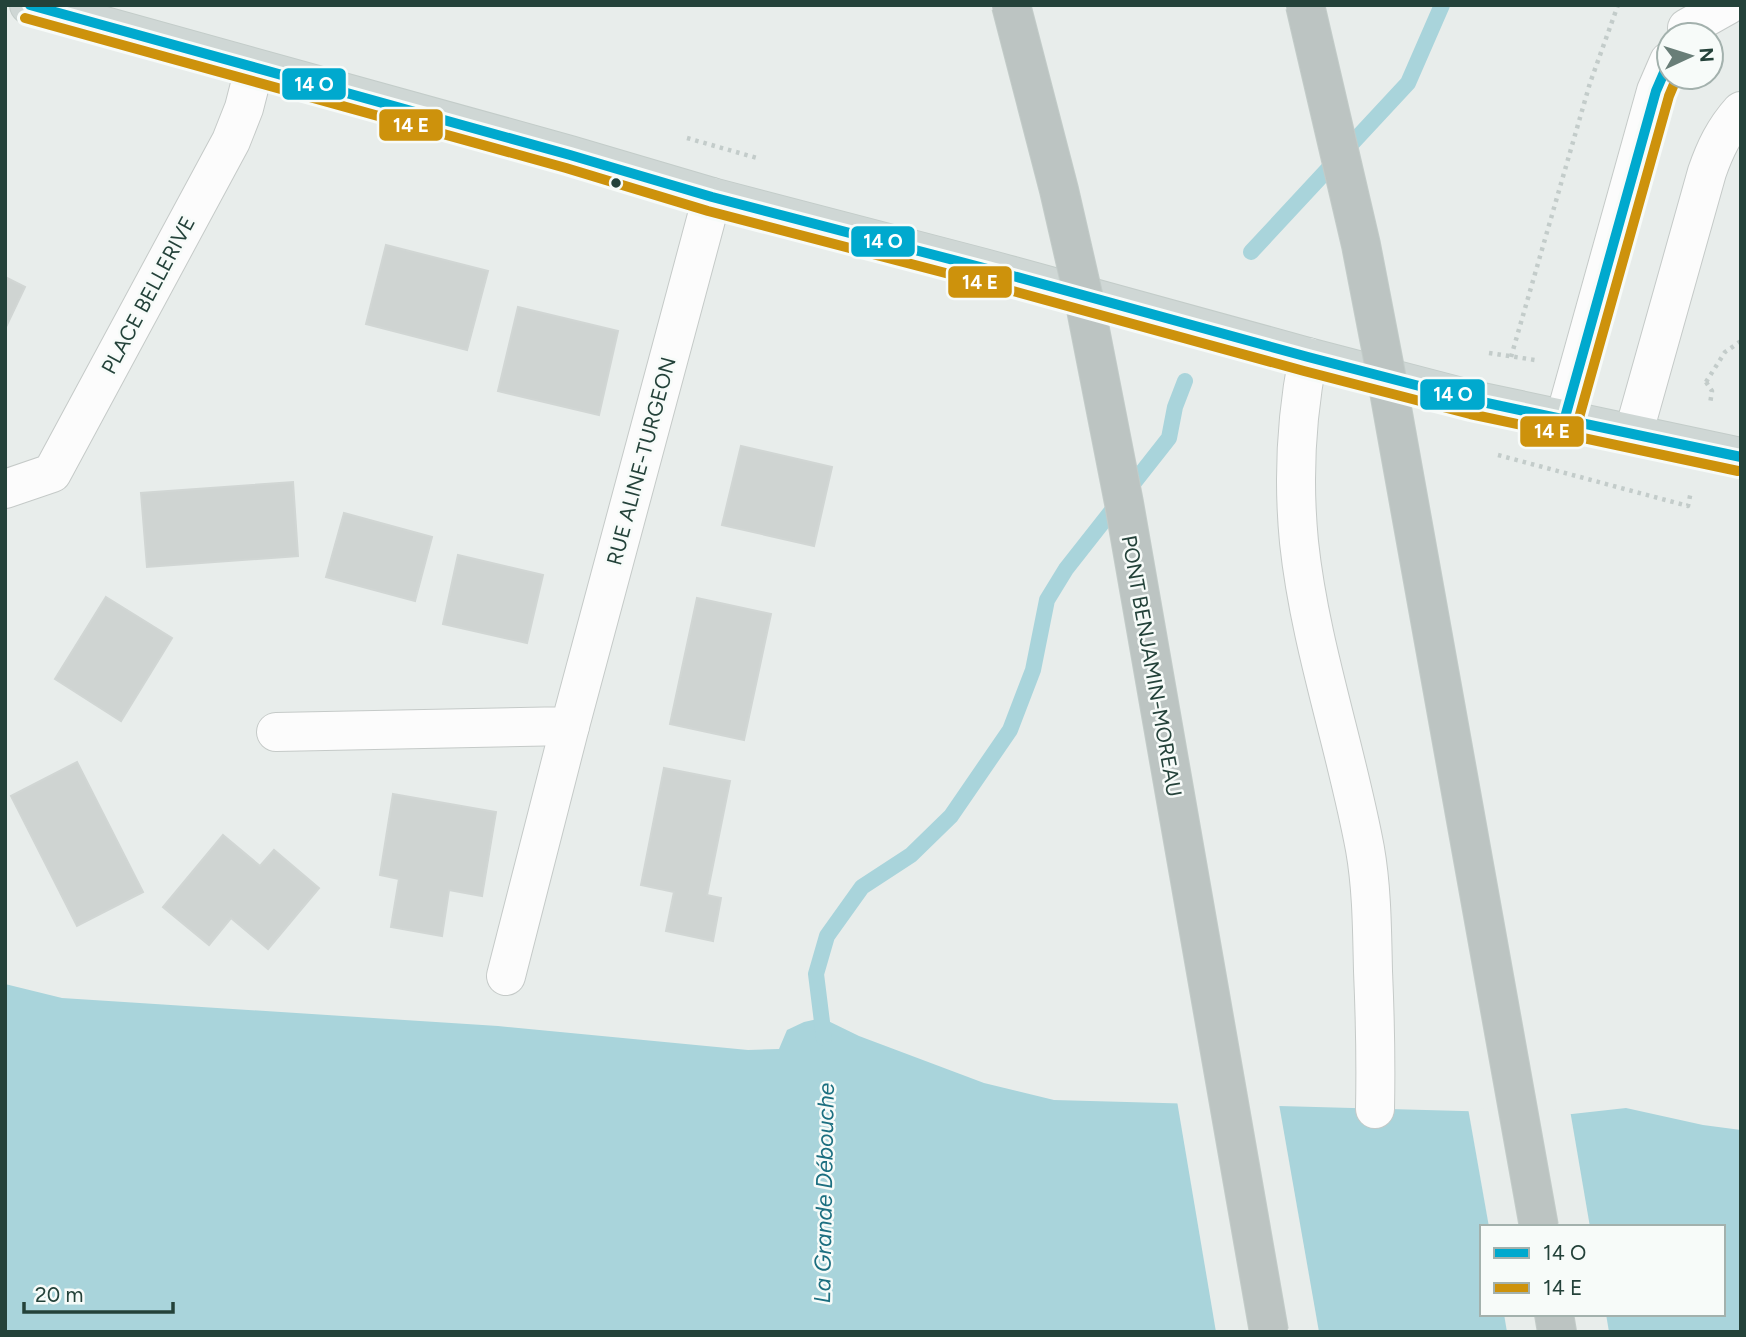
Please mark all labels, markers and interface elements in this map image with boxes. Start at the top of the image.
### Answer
north arrow [1655,21,1725,91]
text: N [1694,47,1718,63]
line badge: 14 O [281,67,347,101]
text: 14 O [294,73,334,96]
line badge: 14 E [378,108,444,142]
text: 14 E [393,114,429,137]
unlabelled marker [609,176,623,190]
street label: PLACE BELLERIVE [96,212,200,378]
line badge: 14 O [850,225,916,258]
text: 14 O [863,230,903,253]
line badge: 14 E [947,265,1013,299]
text: 14 E [962,271,998,294]
street label: RUE ALINE-TURGEON [601,354,681,568]
line badge: 14 O [1419,378,1486,411]
text: 14 O [1433,383,1473,406]
line badge: 14 E [1519,415,1585,448]
text: 14 E [1534,420,1570,443]
street label: PONT BENJAMIN-MOREAU [1117,533,1187,799]
water label: La Grande Débouche [808,1082,840,1304]
legend [1480,1225,1725,1316]
text: 14 O [1543,1240,1586,1265]
scale bar [24,1270,173,1314]
text: 14 E [1543,1275,1582,1300]
text: 20 m [35,1282,83,1307]

